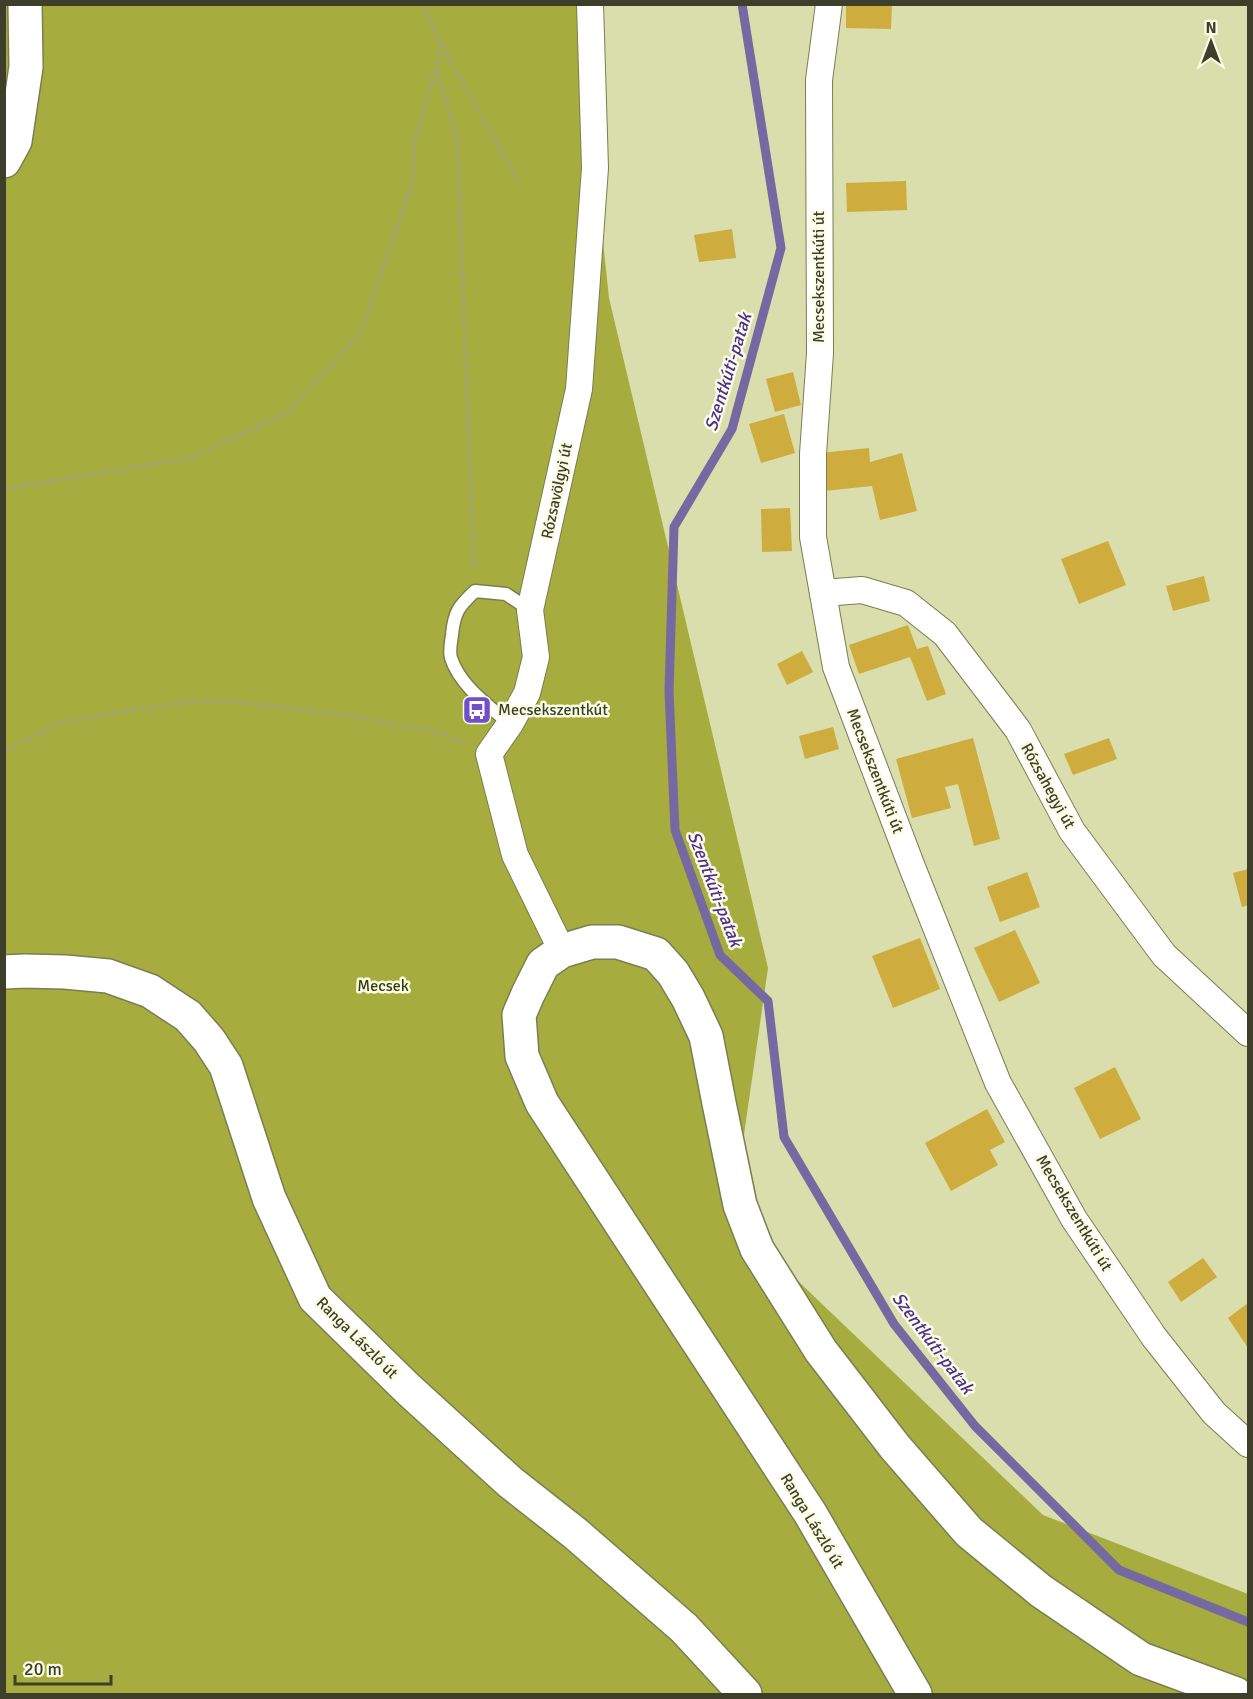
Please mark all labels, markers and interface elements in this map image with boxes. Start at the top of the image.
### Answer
north arrow [1181,12,1241,72]
text: N [1205,18,1217,38]
street label: Mecsekszentkúti út [809,211,829,343]
water label: Szentkúti-patak [700,309,757,434]
street label: Rózsavölgyi út [537,441,577,541]
bus stop icon: Mecsekszentkút [461,694,493,726]
place label: Mecsekszentkút [498,700,608,720]
street label: Mecsekszentkúti út [842,706,908,837]
street label: Rózsahegyi út [1016,740,1080,833]
water label: Szentkúti-patak [683,828,748,952]
park label: Mecsek [357,976,409,996]
street label: Mecsekszentkúti út [1031,1151,1117,1275]
water label: Szentkúti-patak [888,1288,980,1400]
street label: Ranga László út [312,1293,402,1383]
street label: Ranga László út [776,1470,848,1573]
scale bar [15,1648,111,1686]
text: 20 m [24,1658,62,1680]

